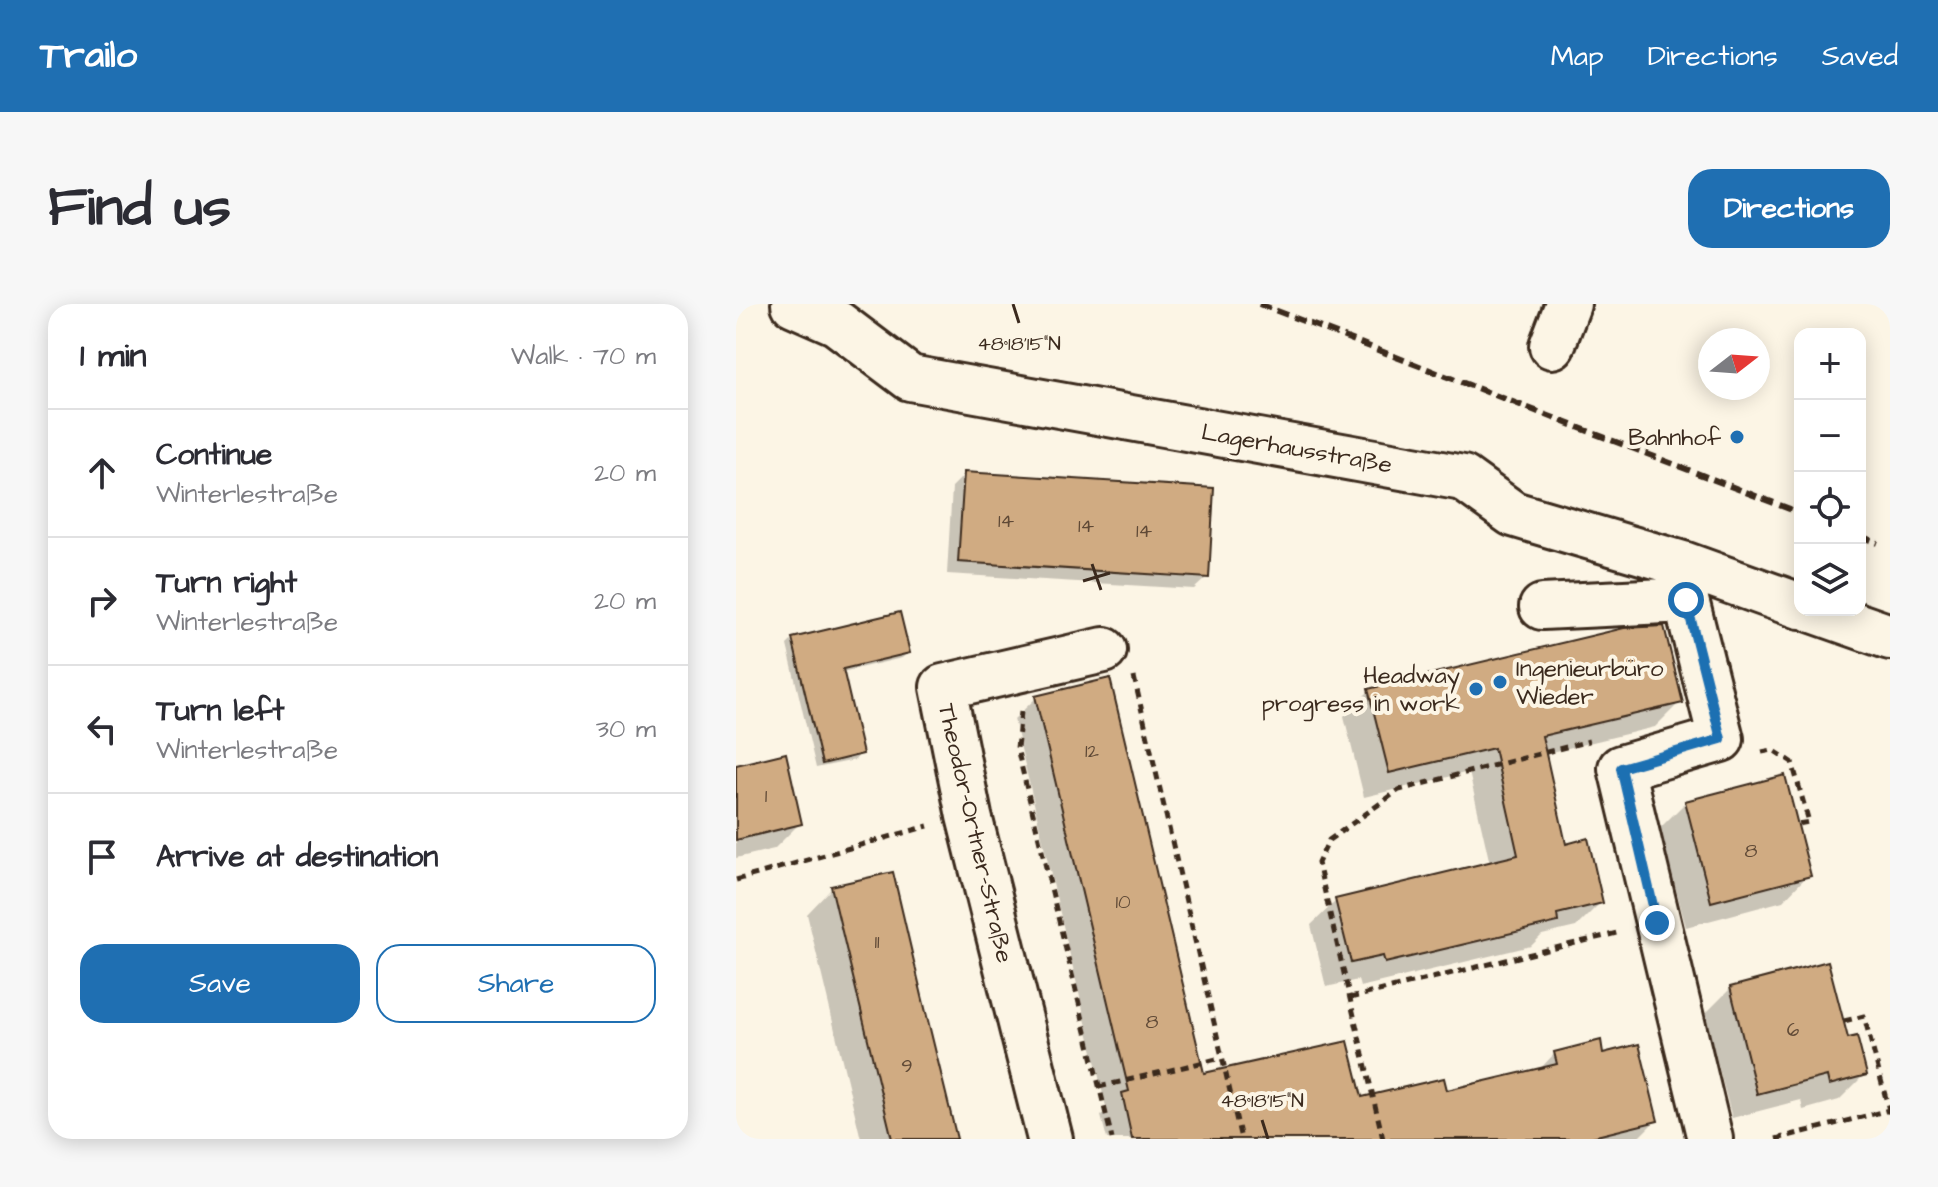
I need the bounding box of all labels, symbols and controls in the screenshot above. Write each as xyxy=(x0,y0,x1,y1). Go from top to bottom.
text: Trailo xyxy=(40,30,137,82)
text: Map xyxy=(1551,37,1604,76)
text: Directions xyxy=(1648,37,1778,76)
text: Saved xyxy=(1822,37,1898,76)
text: Find us xyxy=(48,169,231,247)
button: Directions xyxy=(1688,169,1890,248)
north arrow xyxy=(1698,328,1770,400)
map controls xyxy=(1794,328,1866,616)
button: + xyxy=(1794,328,1866,400)
text: 48°18'15"N xyxy=(977,330,1061,358)
text: 1 min xyxy=(80,332,147,380)
text: Walk · 70 m xyxy=(511,338,656,374)
button: − xyxy=(1794,400,1866,472)
street label: Lagerhausstraße xyxy=(1199,415,1395,483)
place label: Bahnhof xyxy=(1628,421,1722,455)
marker: Bahnhof xyxy=(1728,428,1746,446)
text: Continue xyxy=(156,434,272,476)
icon: ahead xyxy=(80,451,124,495)
text: 20 m xyxy=(594,455,656,491)
button: locate xyxy=(1794,472,1866,544)
text: Winterlestraße xyxy=(156,476,338,512)
house number: 14 xyxy=(998,507,1014,535)
house number: 14 xyxy=(1078,512,1094,540)
house number: 14 xyxy=(1136,517,1152,545)
button: layers xyxy=(1794,544,1866,616)
text: Turn right xyxy=(156,562,297,604)
icon: right xyxy=(80,579,124,623)
route start xyxy=(1668,582,1704,618)
text: 20 m xyxy=(594,583,656,619)
text: Winterlestraße xyxy=(156,604,338,640)
place label: Ingenieurbüro Wieder xyxy=(1516,652,1664,714)
place label: Headway progress in work xyxy=(1261,659,1460,722)
marker: Ingenieurbüro Wieder xyxy=(1491,673,1509,691)
marker: Headway progress in work xyxy=(1467,680,1485,698)
text: Turn left xyxy=(156,690,284,732)
street label: Theodor-Ortner-Straße xyxy=(929,700,1021,966)
icon: left xyxy=(80,707,124,751)
text: 30 m xyxy=(596,711,656,747)
text: Winterlestraße xyxy=(156,732,338,768)
house number: 12 xyxy=(1085,737,1100,765)
house number: 1 xyxy=(765,782,768,810)
icon: arrive xyxy=(80,835,124,879)
text: Arrive at destination xyxy=(156,836,438,878)
house number: 8 xyxy=(1745,837,1758,865)
house number: 10 xyxy=(1115,888,1131,916)
route end xyxy=(1639,905,1675,941)
house number: 11 xyxy=(874,928,880,956)
button: Save xyxy=(80,944,360,1023)
button: Share xyxy=(376,944,656,1023)
house number: 8 xyxy=(1146,1008,1159,1036)
house number: 6 xyxy=(1787,1016,1800,1044)
house number: 9 xyxy=(901,1052,913,1080)
text: 48°18'15"N xyxy=(1220,1087,1304,1115)

